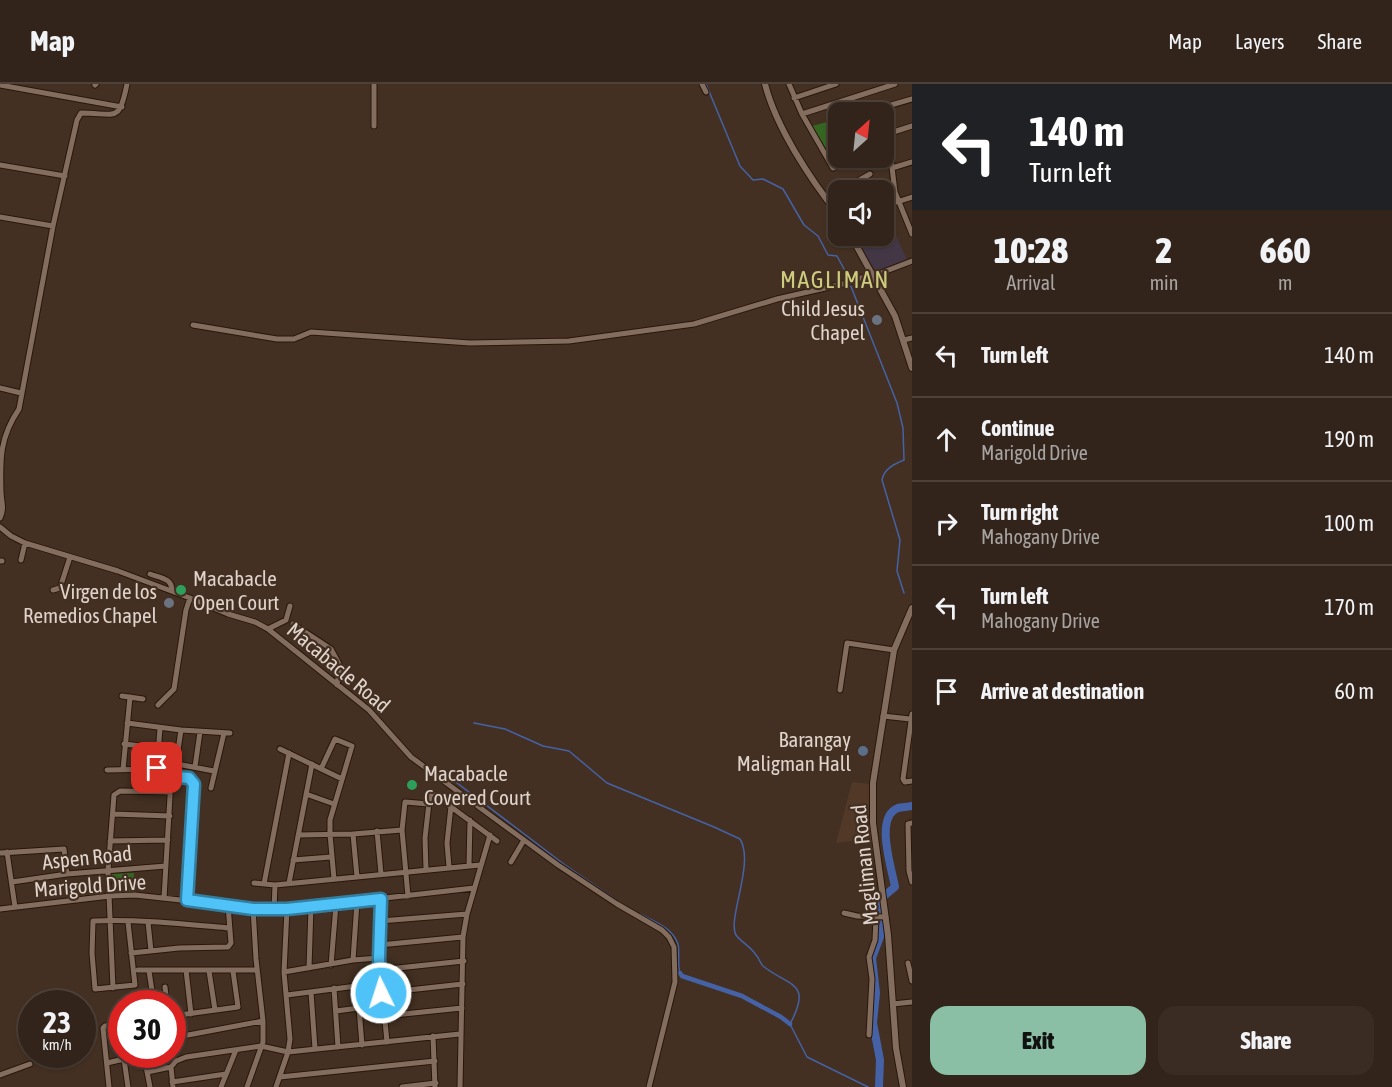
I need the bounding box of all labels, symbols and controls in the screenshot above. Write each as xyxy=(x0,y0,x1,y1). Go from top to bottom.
text: Map xyxy=(30,25,75,57)
text: Map xyxy=(1168,29,1202,53)
text: Layers xyxy=(1235,29,1285,53)
text: Share xyxy=(1318,29,1362,53)
north arrow xyxy=(828,102,894,168)
map controls xyxy=(828,102,894,246)
text: 140 m xyxy=(1029,107,1124,155)
icon: left xyxy=(930,108,1008,186)
text: Turn left xyxy=(1029,157,1112,188)
button: sound xyxy=(828,180,894,246)
text: 10:28 xyxy=(993,229,1068,271)
text: 2 xyxy=(1156,229,1172,271)
text: 660 xyxy=(1260,229,1311,271)
district label: MAGLIMAN xyxy=(780,266,890,293)
text: Arrival xyxy=(1006,271,1055,294)
text: min xyxy=(1150,271,1178,294)
text: m xyxy=(1278,271,1292,294)
place label: Child Jesus Chapel xyxy=(781,296,865,344)
marker: Child Jesus Chapel xyxy=(870,313,884,327)
icon: left xyxy=(930,339,963,372)
text: Turn left xyxy=(981,342,1048,368)
text: 140 m xyxy=(1324,342,1374,368)
text: Continue xyxy=(981,415,1055,441)
icon: ahead xyxy=(930,423,963,456)
text: 190 m xyxy=(1324,426,1374,452)
text: Marigold Drive xyxy=(981,441,1088,464)
text: Turn right xyxy=(981,499,1058,525)
icon: right xyxy=(930,507,963,540)
text: 100 m xyxy=(1324,510,1374,536)
text: Mahogany Drive xyxy=(981,525,1100,548)
place label: Macabacle Open Court xyxy=(193,566,279,614)
place label: Virgen de los Remedios Chapel xyxy=(23,579,157,627)
marker: Macabacle Open Court xyxy=(174,583,188,597)
text: Turn left xyxy=(981,583,1048,609)
icon: left xyxy=(930,591,963,624)
text: 170 m xyxy=(1324,594,1374,620)
marker: Virgen de los Remedios Chapel xyxy=(162,596,176,610)
text: Mahogany Drive xyxy=(981,609,1100,632)
street label: Macabacle Road xyxy=(283,617,395,717)
icon: arrive xyxy=(930,675,963,708)
text: Arrive at destination xyxy=(981,678,1144,704)
text: 60 m xyxy=(1334,678,1374,704)
place label: Barangay Maligman Hall xyxy=(737,727,851,775)
pin xyxy=(131,742,182,793)
marker: Barangay Maligman Hall xyxy=(856,744,870,758)
icon: arrive xyxy=(140,751,173,784)
place label: Macabacle Covered Court xyxy=(424,761,531,809)
marker: Macabacle Covered Court xyxy=(405,778,419,792)
street label: Magliman Road xyxy=(846,803,882,927)
street label: Aspen Road xyxy=(41,840,133,874)
street label: Marigold Drive xyxy=(33,869,147,901)
position arrow xyxy=(349,961,413,1025)
speed limit sign: 30 xyxy=(108,990,186,1068)
text: 23 xyxy=(43,1005,71,1039)
button: Exit xyxy=(930,1006,1146,1075)
button: Share xyxy=(1158,1006,1374,1075)
text: km/h xyxy=(42,1036,72,1053)

